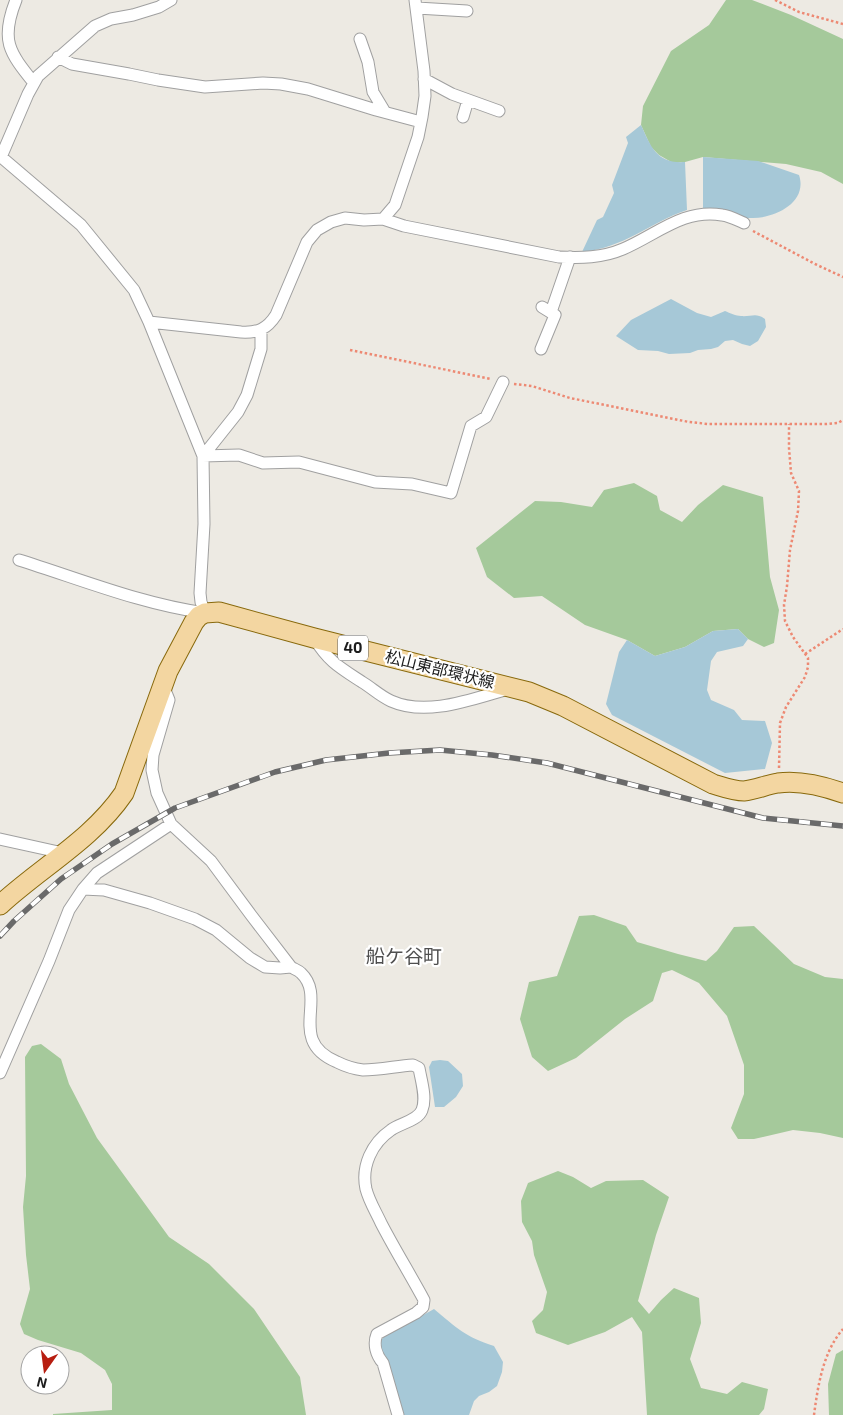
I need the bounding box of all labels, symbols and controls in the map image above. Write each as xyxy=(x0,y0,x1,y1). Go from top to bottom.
road number: 40 xyxy=(338,636,368,660)
street label: 松山東部環状線 xyxy=(383,646,497,691)
district label: 船ケ谷町 xyxy=(366,944,442,967)
north arrow xyxy=(20,1345,70,1395)
text: N xyxy=(35,1374,49,1393)

